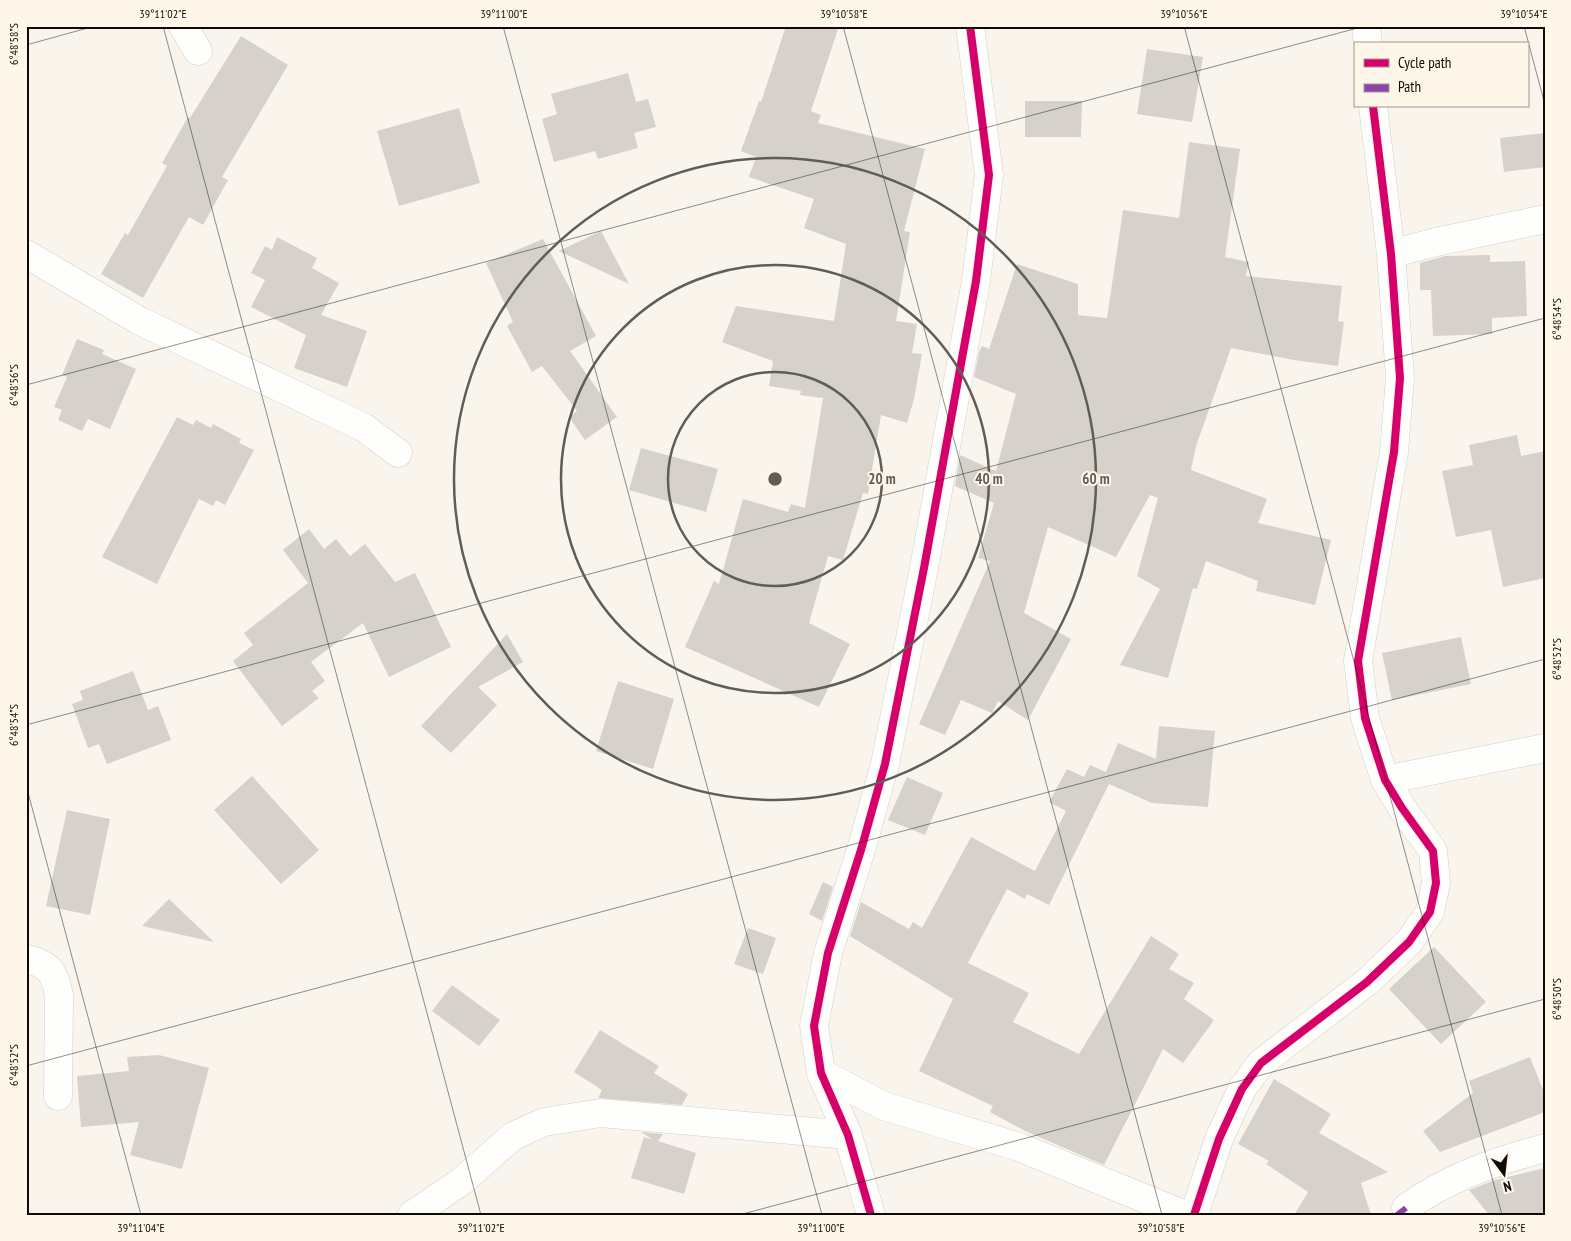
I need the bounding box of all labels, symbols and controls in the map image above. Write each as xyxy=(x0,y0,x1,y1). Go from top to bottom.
text: 39°11'02"E xyxy=(139,6,187,21)
text: 39°11'00"E xyxy=(480,6,528,21)
text: 39°10'58"E xyxy=(820,6,868,21)
text: 39°10'56"E xyxy=(1160,6,1208,21)
text: 39°10'54"E xyxy=(1500,6,1548,21)
text: 6°48'58"S xyxy=(6,23,21,65)
legend xyxy=(1354,42,1528,108)
text: Cycle path xyxy=(1398,53,1451,72)
text: Path xyxy=(1398,77,1421,96)
text: 6°48'54"S xyxy=(1549,298,1564,340)
text: 6°48'56"S xyxy=(6,364,21,406)
text: 20 m xyxy=(868,469,896,488)
text: 40 m xyxy=(975,469,1003,488)
text: 60 m xyxy=(1082,469,1110,488)
centre of rings xyxy=(766,470,784,488)
text: 6°48'52"S xyxy=(1549,638,1564,680)
text: 6°48'54"S xyxy=(6,704,21,746)
text: 6°48'50"S xyxy=(1549,978,1564,1020)
text: 6°48'52"S xyxy=(6,1044,21,1086)
north arrow xyxy=(1478,1148,1528,1198)
text: N xyxy=(1501,1177,1513,1196)
text: 39°11'04"E xyxy=(117,1220,165,1235)
text: 39°11'02"E xyxy=(457,1220,505,1235)
text: 39°11'00"E xyxy=(797,1220,845,1235)
text: 39°10'58"E xyxy=(1137,1220,1185,1235)
text: 39°10'56"E xyxy=(1478,1220,1526,1235)

